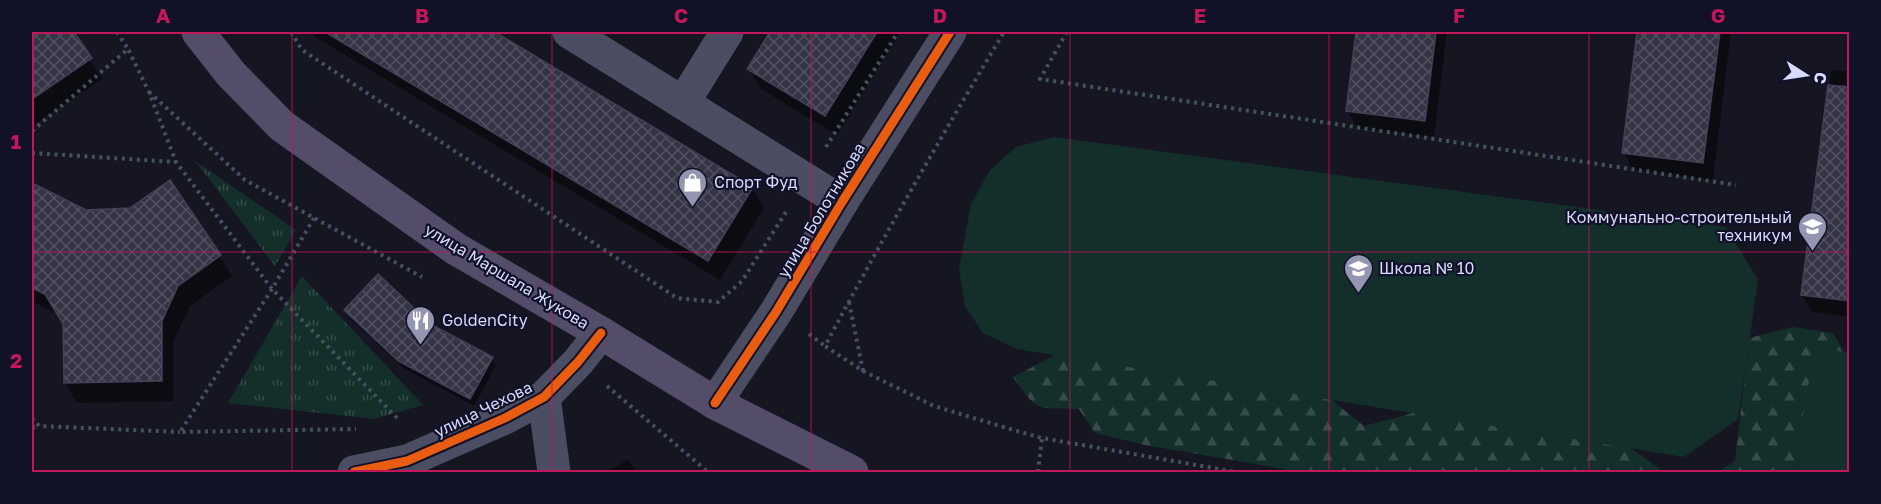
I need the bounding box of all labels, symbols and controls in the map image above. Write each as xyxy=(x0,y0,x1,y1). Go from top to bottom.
text: A xyxy=(156,3,170,27)
text: B xyxy=(415,3,429,27)
text: C xyxy=(674,3,688,27)
text: D xyxy=(933,3,947,27)
text: E xyxy=(1194,3,1206,27)
text: F xyxy=(1453,3,1465,27)
text: G xyxy=(1711,3,1725,27)
north arrow xyxy=(1776,45,1836,105)
text: С xyxy=(1810,70,1832,86)
text: 1 xyxy=(11,129,21,153)
street label: улица Болотникова xyxy=(773,139,869,281)
shop icon: Спорт Фуд xyxy=(677,166,709,208)
place label: Спорт Фуд xyxy=(714,172,798,192)
place label: Коммунально-строительный техникум xyxy=(1566,207,1792,245)
school or university icon: Коммунально-строительный техникум xyxy=(1797,210,1829,252)
street label: улица Маршала Жукова xyxy=(421,219,593,333)
school or university icon: Школа № 10 xyxy=(1342,252,1374,294)
place label: Школа № 10 xyxy=(1379,258,1474,278)
restaurant icon: GoldenCity xyxy=(405,304,437,346)
place label: GoldenCity xyxy=(442,310,528,330)
text: 2 xyxy=(10,348,22,372)
street label: улица Чехова xyxy=(431,377,535,441)

